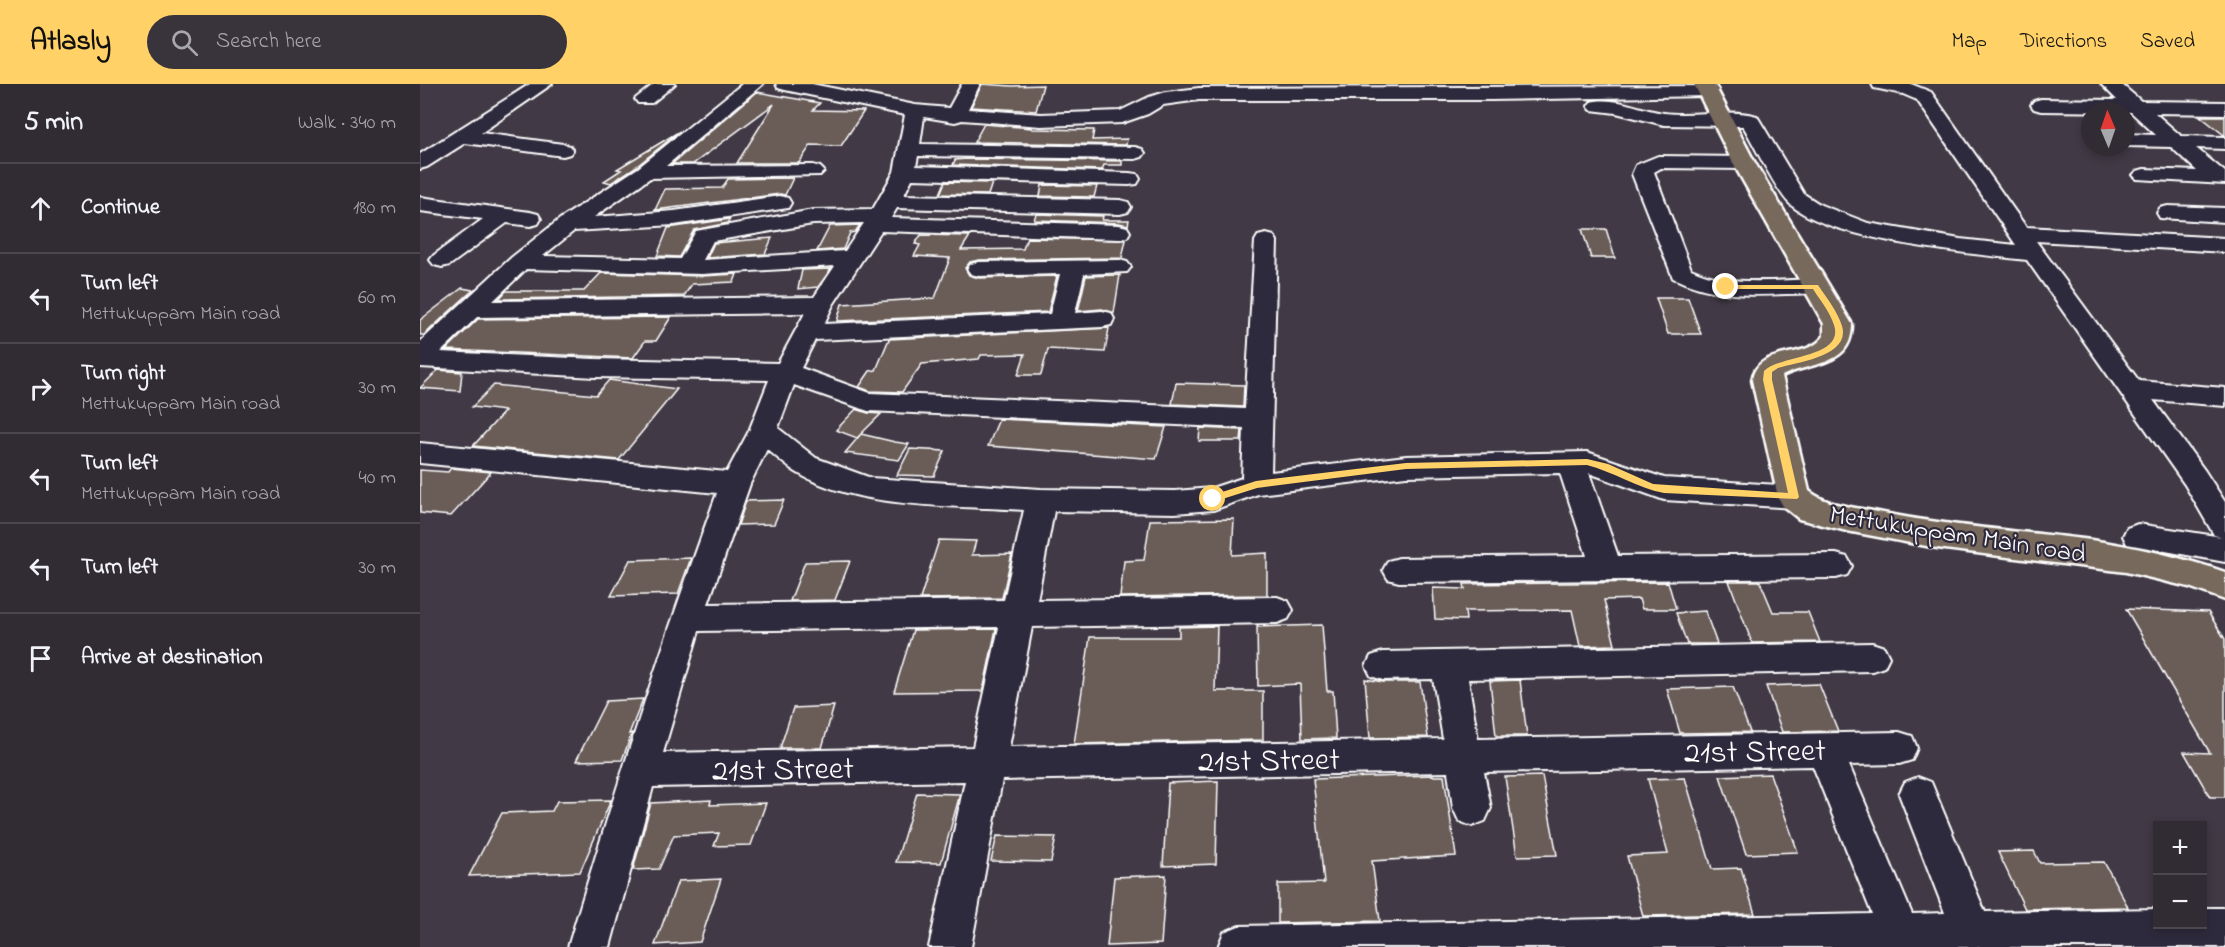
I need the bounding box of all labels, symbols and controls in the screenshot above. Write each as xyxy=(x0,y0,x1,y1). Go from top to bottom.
search box xyxy=(147,15,567,69)
text: Atlasly xyxy=(30,22,111,63)
icon: search xyxy=(168,26,201,59)
text: Search here xyxy=(216,26,321,58)
text: Map xyxy=(1951,27,1987,57)
text: Directions xyxy=(2020,27,2107,57)
text: Saved xyxy=(2140,27,2195,57)
north arrow xyxy=(2081,102,2135,156)
text: 5 min xyxy=(24,104,83,142)
text: Walk · 340 m xyxy=(298,109,396,138)
icon: ahead xyxy=(24,192,57,225)
text: Continue xyxy=(81,192,160,224)
text: 180 m xyxy=(353,194,396,223)
text: Turn left xyxy=(81,268,158,300)
route end xyxy=(1712,273,1738,299)
icon: left xyxy=(24,282,57,315)
text: 60 m xyxy=(358,284,396,313)
text: Mettukuppam Main road xyxy=(81,300,280,329)
text: Turn right xyxy=(81,358,166,390)
icon: right xyxy=(24,372,57,405)
text: 30 m xyxy=(359,374,396,403)
text: Mettukuppam Main road xyxy=(81,390,280,419)
text: Turn left xyxy=(81,448,158,480)
icon: left xyxy=(24,462,57,495)
text: 40 m xyxy=(359,464,396,493)
text: Mettukuppam Main road xyxy=(81,480,280,509)
route start xyxy=(1199,485,1225,511)
street label: Mettukuppam Main road xyxy=(1827,497,2089,575)
icon: left xyxy=(24,552,57,585)
text: Turn left xyxy=(81,552,158,584)
text: 30 m xyxy=(359,554,396,583)
icon: arrive xyxy=(24,642,57,675)
text: Arrive at destination xyxy=(81,642,263,674)
street label: 21st Street xyxy=(1684,729,1827,778)
street label: 21st Street xyxy=(1198,738,1341,787)
street label: 21st Street xyxy=(712,747,855,796)
map controls xyxy=(2153,821,2207,929)
button: + xyxy=(2153,821,2207,875)
button: − xyxy=(2153,875,2207,929)

